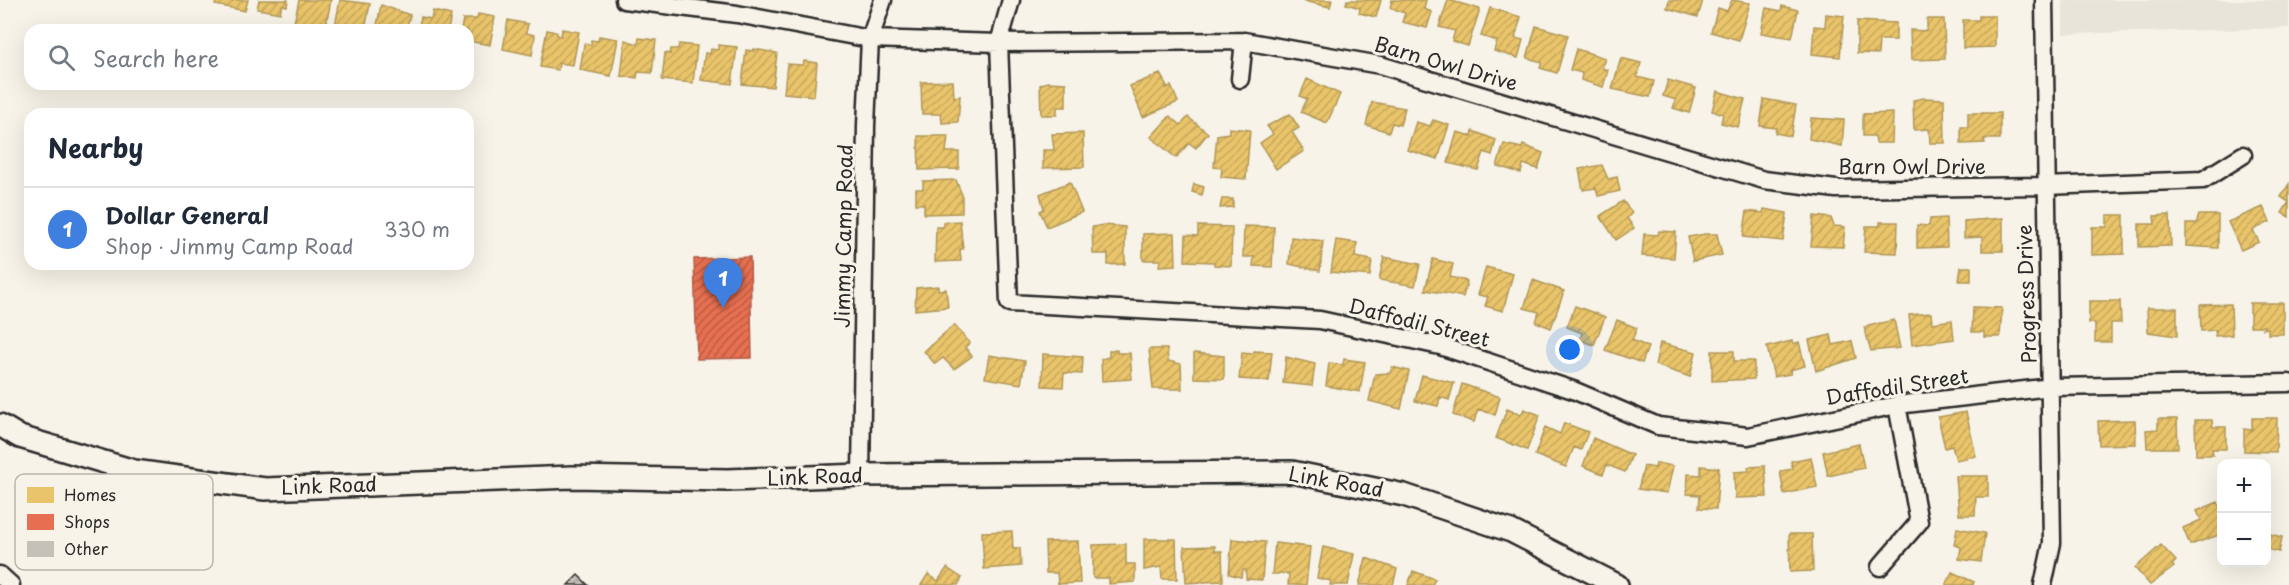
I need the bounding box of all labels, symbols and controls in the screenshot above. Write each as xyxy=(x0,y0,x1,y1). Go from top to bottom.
search box xyxy=(24,24,474,90)
street label: Barn Owl Drive xyxy=(1371,28,1522,98)
icon: search xyxy=(45,41,78,74)
text: Search here xyxy=(93,41,219,74)
text: Nearby xyxy=(48,128,143,167)
street label: Jimmy Camp Road xyxy=(826,144,860,328)
street label: Barn Owl Drive xyxy=(1838,151,1986,181)
text: Dollar General xyxy=(105,198,269,231)
text: 1 xyxy=(63,214,72,244)
text: 330 m xyxy=(384,214,450,244)
street label: Progress Drive xyxy=(2009,224,2043,364)
text: Shop · Jimmy Camp Road xyxy=(105,231,354,261)
pin: 1 xyxy=(704,258,742,308)
street label: Daffodil Street xyxy=(1346,290,1493,354)
your location xyxy=(1555,335,1584,364)
street label: Daffodil Street xyxy=(1823,360,1970,412)
street label: Link Road xyxy=(1286,458,1386,504)
street label: Link Road xyxy=(767,459,863,493)
map controls xyxy=(2217,459,2271,567)
button: + xyxy=(2217,459,2271,513)
street label: Link Road xyxy=(281,468,377,502)
legend xyxy=(15,474,213,570)
text: Homes xyxy=(64,482,116,506)
text: Shops xyxy=(64,509,110,533)
button: − xyxy=(2217,513,2271,567)
text: Other xyxy=(64,536,108,560)

